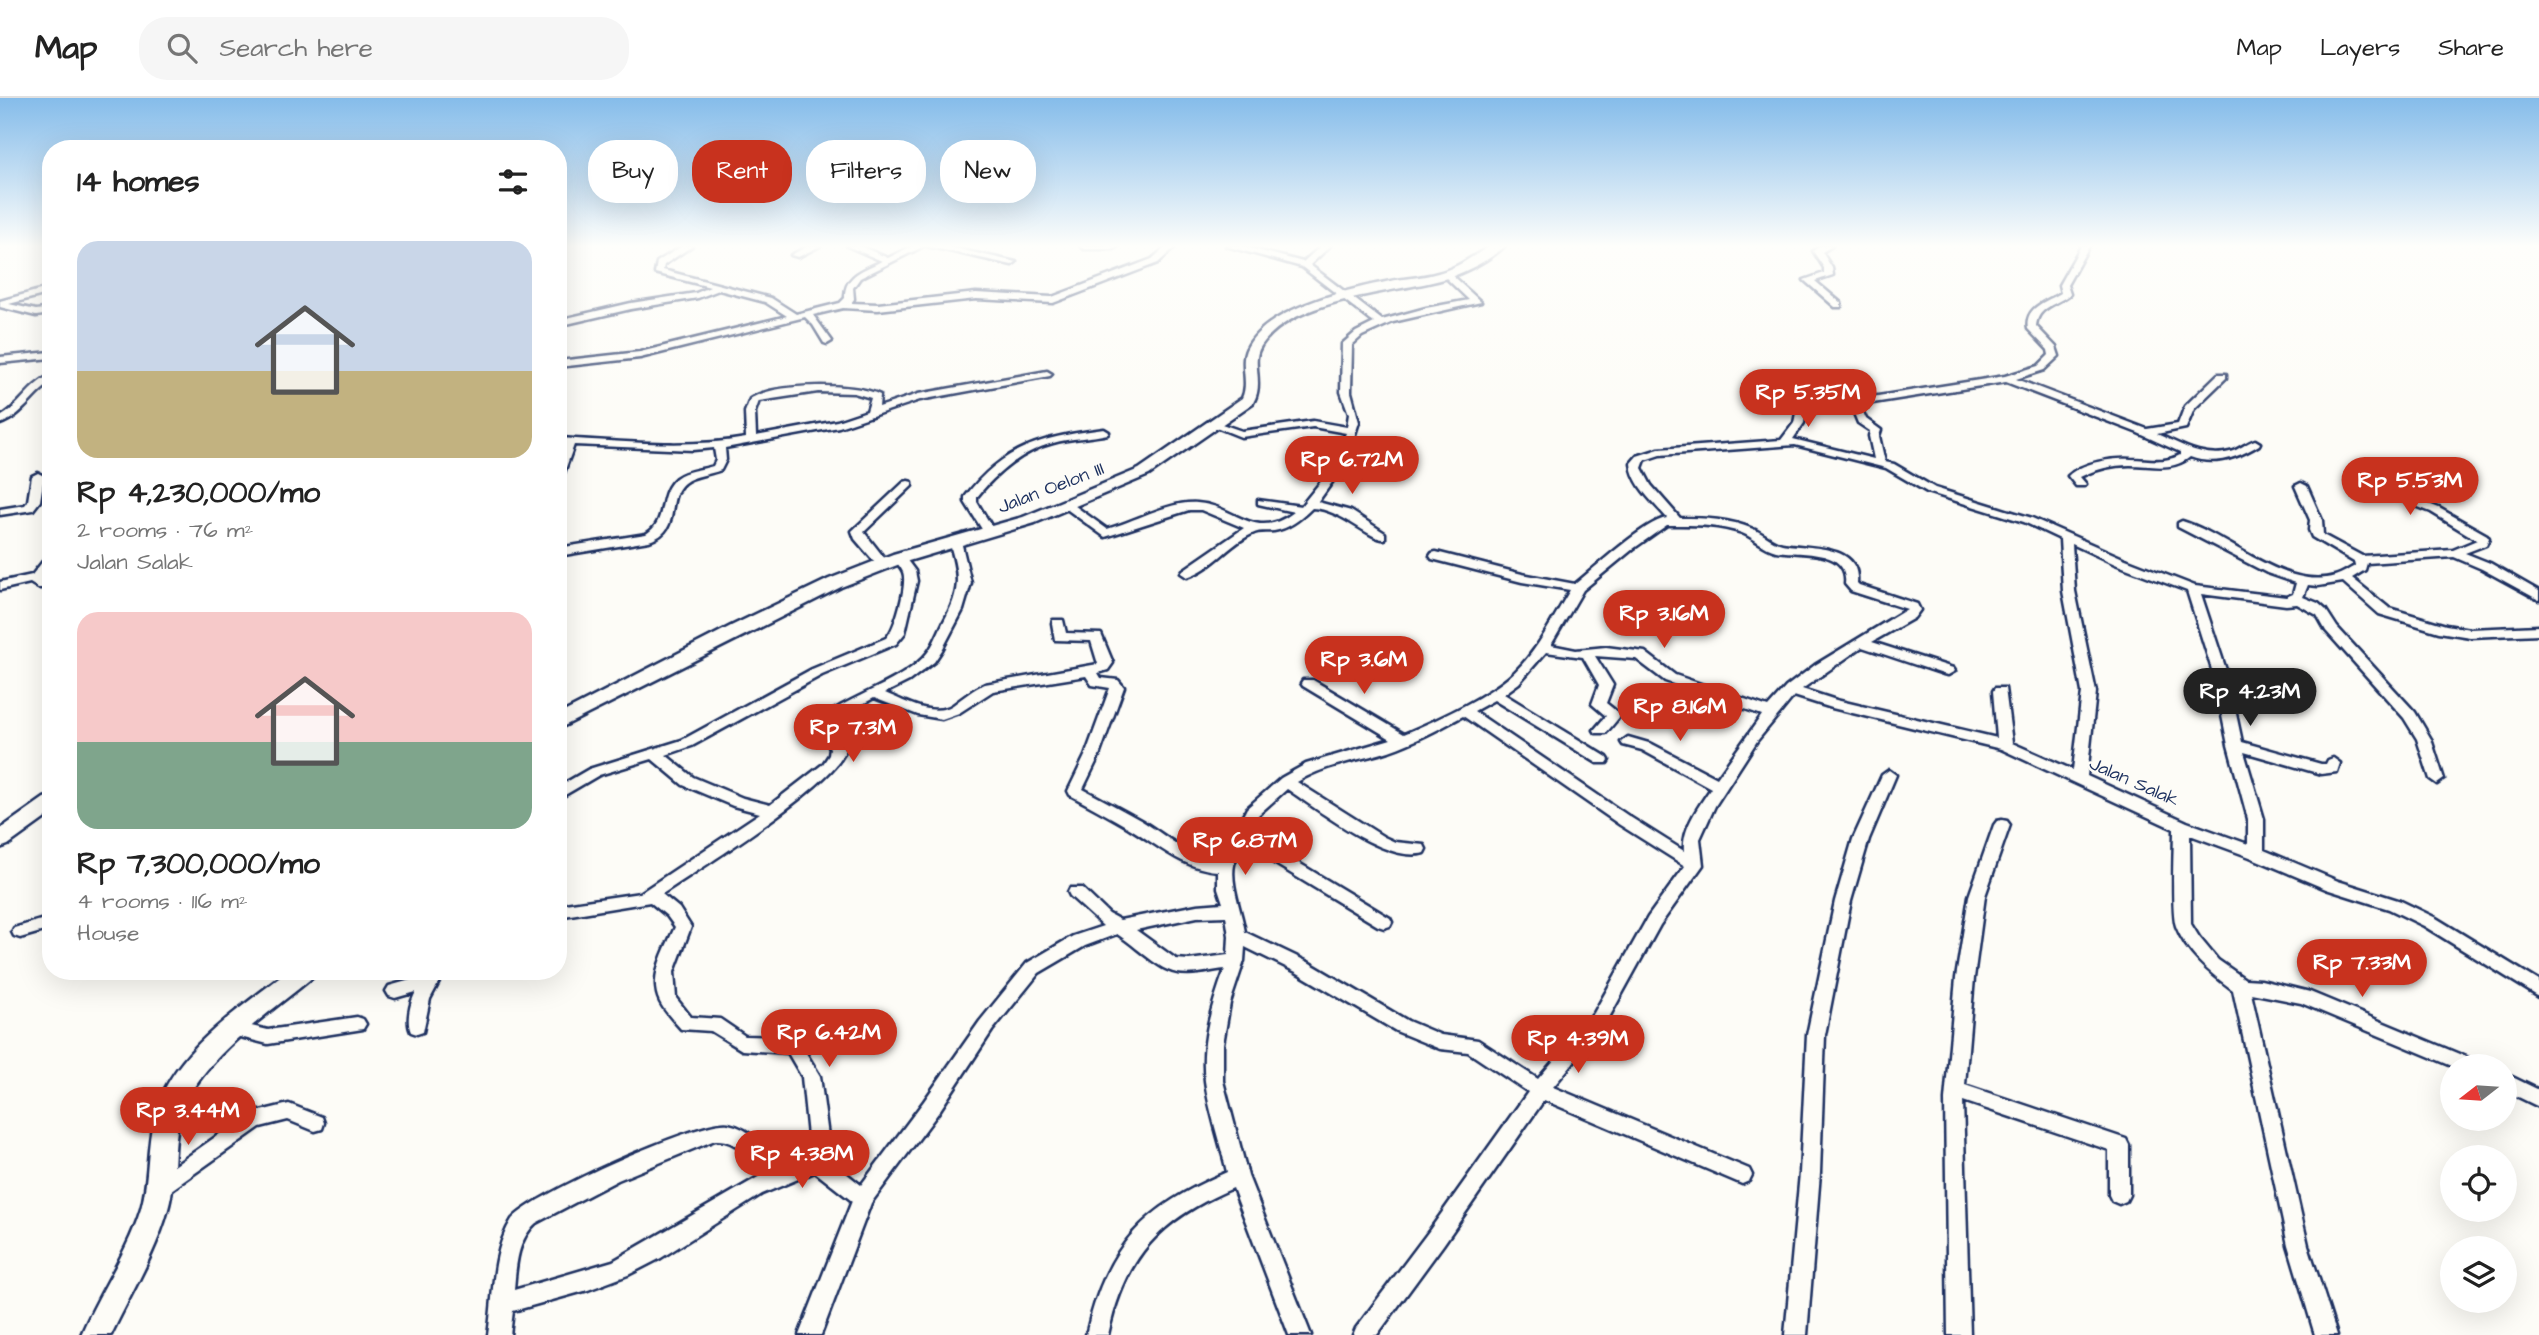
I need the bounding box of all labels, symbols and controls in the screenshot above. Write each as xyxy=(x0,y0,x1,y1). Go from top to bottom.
search box xyxy=(139,17,629,80)
text: Map xyxy=(35,25,97,71)
icon: search xyxy=(163,29,201,67)
text: Search here xyxy=(219,30,373,66)
text: Map xyxy=(2237,31,2282,65)
text: Layers xyxy=(2320,31,2400,65)
text: Share xyxy=(2438,31,2504,65)
chip: Buy xyxy=(588,140,678,203)
chip: Rent xyxy=(692,140,792,203)
chip: Filters xyxy=(806,140,926,203)
chip: New xyxy=(940,140,1036,203)
text: 14 homes xyxy=(77,161,200,203)
icon: filters xyxy=(494,163,532,201)
icon: home xyxy=(242,287,368,413)
pin: Rp 5.35M xyxy=(1736,370,1880,429)
text: Rp 5.35M xyxy=(1756,376,1860,408)
pin: Rp 6.72M xyxy=(1280,436,1424,496)
text: Rp 6.72M xyxy=(1301,443,1403,475)
street label: Jalan Oelon III xyxy=(994,455,1108,521)
pin: Rp 5.53M xyxy=(2338,458,2482,517)
text: Rp 5.53M xyxy=(2358,464,2462,496)
text: Rp 4,230,000/mo xyxy=(77,472,320,514)
text: 2 rooms · 76 m² xyxy=(77,514,253,546)
text: Jalan Salak xyxy=(77,546,193,578)
pin: Rp 3.16M xyxy=(1592,590,1736,650)
text: Rp 3.16M xyxy=(1619,597,1709,629)
pin: Rp 3.6M xyxy=(1299,636,1429,696)
text: Rp 3.6M xyxy=(1321,643,1407,675)
icon: home xyxy=(242,658,368,784)
pin: Rp 4.23M xyxy=(2178,668,2322,728)
text: Rp 4.23M xyxy=(2199,675,2301,707)
pin: Rp 8.16M xyxy=(1608,684,1752,743)
text: Rp 8.16M xyxy=(1634,690,1726,722)
pin: Rp 7.3M xyxy=(788,704,918,764)
text: Rp 7.3M xyxy=(810,711,896,743)
street label: Jalan Salak xyxy=(2085,750,2183,814)
pin: Rp 6.87M xyxy=(1173,818,1317,877)
text: Rp 6.87M xyxy=(1193,824,1297,856)
text: Rp 7,300,000/mo xyxy=(77,843,320,885)
text: 4 rooms · 116 m² xyxy=(77,885,248,917)
text: House xyxy=(77,917,140,949)
pin: Rp 7.33M xyxy=(2290,940,2434,999)
text: Rp 7.33M xyxy=(2313,946,2411,978)
pin: Rp 6.42M xyxy=(757,1010,901,1069)
text: Rp 6.42M xyxy=(777,1016,881,1048)
pin: Rp 4.39M xyxy=(1506,1016,1650,1075)
text: Rp 4.39M xyxy=(1527,1022,1629,1054)
north arrow xyxy=(2440,1054,2516,1130)
map controls xyxy=(2440,1054,2517,1313)
pin: Rp 3.44M xyxy=(116,1088,260,1147)
text: Rp 3.44M xyxy=(136,1094,240,1126)
pin: Rp 4.38M xyxy=(730,1130,874,1190)
text: Rp 4.38M xyxy=(751,1137,853,1169)
button: locate xyxy=(2440,1145,2517,1222)
button: layers xyxy=(2440,1236,2517,1313)

